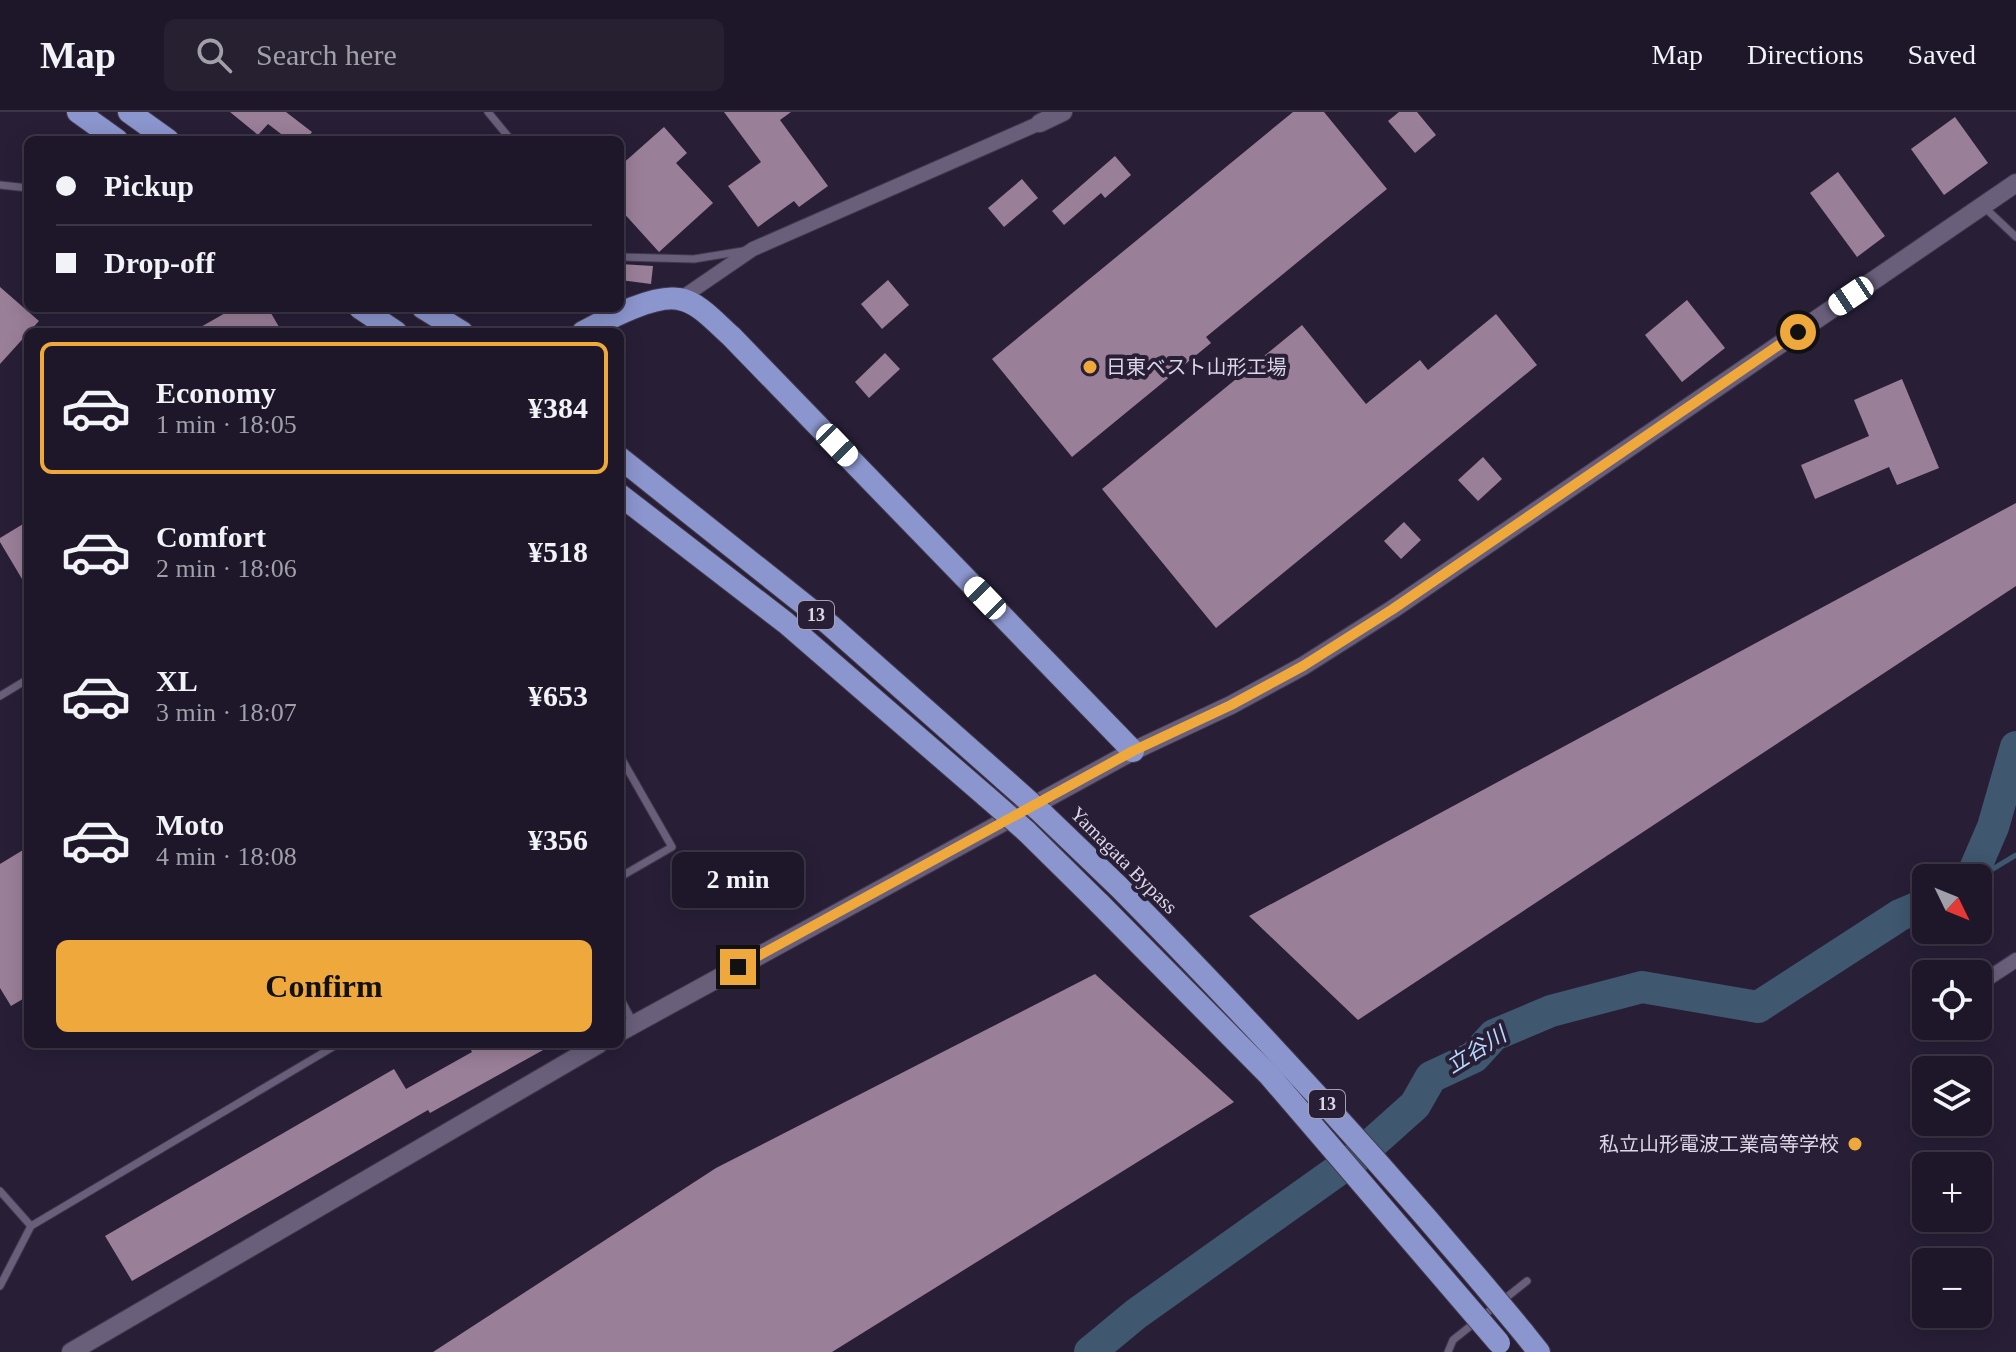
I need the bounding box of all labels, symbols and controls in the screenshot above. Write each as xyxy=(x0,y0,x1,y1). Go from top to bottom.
search box xyxy=(164,19,724,91)
icon: search xyxy=(192,33,236,77)
text: Map xyxy=(40,34,116,76)
text: Search here xyxy=(256,38,397,71)
text: Map xyxy=(1652,39,1703,70)
text: Directions xyxy=(1747,39,1864,70)
text: Saved xyxy=(1908,39,1976,70)
text: Pickup xyxy=(104,169,194,202)
text: Drop-off xyxy=(104,246,215,279)
car xyxy=(1824,273,1878,319)
route start xyxy=(1780,314,1816,350)
place label: 日東ベスト山形工場 xyxy=(1106,356,1286,378)
marker: 日東ベスト山形工場 xyxy=(1081,358,1099,376)
icon: car xyxy=(60,372,132,444)
text: Economy xyxy=(156,376,276,409)
text: ¥384 xyxy=(528,391,588,424)
text: 1 min · 18:05 xyxy=(156,410,297,439)
car xyxy=(812,419,862,471)
icon: car xyxy=(60,516,132,588)
text: Comfort xyxy=(156,520,266,553)
text: ¥518 xyxy=(528,535,588,568)
text: 2 min · 18:06 xyxy=(156,554,297,583)
car xyxy=(960,572,1010,624)
road number: 13 xyxy=(798,601,834,629)
icon: car xyxy=(60,660,132,732)
text: XL xyxy=(156,664,198,697)
text: ¥653 xyxy=(528,679,588,712)
text: 3 min · 18:07 xyxy=(156,698,297,727)
street label: Yamagata Bypass xyxy=(1065,802,1182,919)
icon: car xyxy=(60,804,132,876)
text: Moto xyxy=(156,808,224,841)
text: ¥356 xyxy=(528,823,588,856)
text: 4 min · 18:08 xyxy=(156,842,297,871)
callout: 2 min xyxy=(672,851,804,907)
north arrow xyxy=(1912,864,1992,944)
map controls xyxy=(1912,864,1992,1328)
text: 2 min xyxy=(707,865,769,894)
button: Confirm xyxy=(56,940,592,1032)
route end xyxy=(720,949,756,985)
button: locate xyxy=(1912,960,1992,1040)
water label: 立谷川 xyxy=(1441,1021,1512,1078)
button: layers xyxy=(1912,1056,1992,1136)
road number: 13 xyxy=(1309,1090,1345,1118)
place label: 私立山形電波工業高等学校 xyxy=(1599,1133,1839,1155)
marker: 私立山形電波工業高等学校 xyxy=(1846,1135,1864,1153)
button: + xyxy=(1912,1152,1992,1232)
button: − xyxy=(1912,1248,1992,1328)

